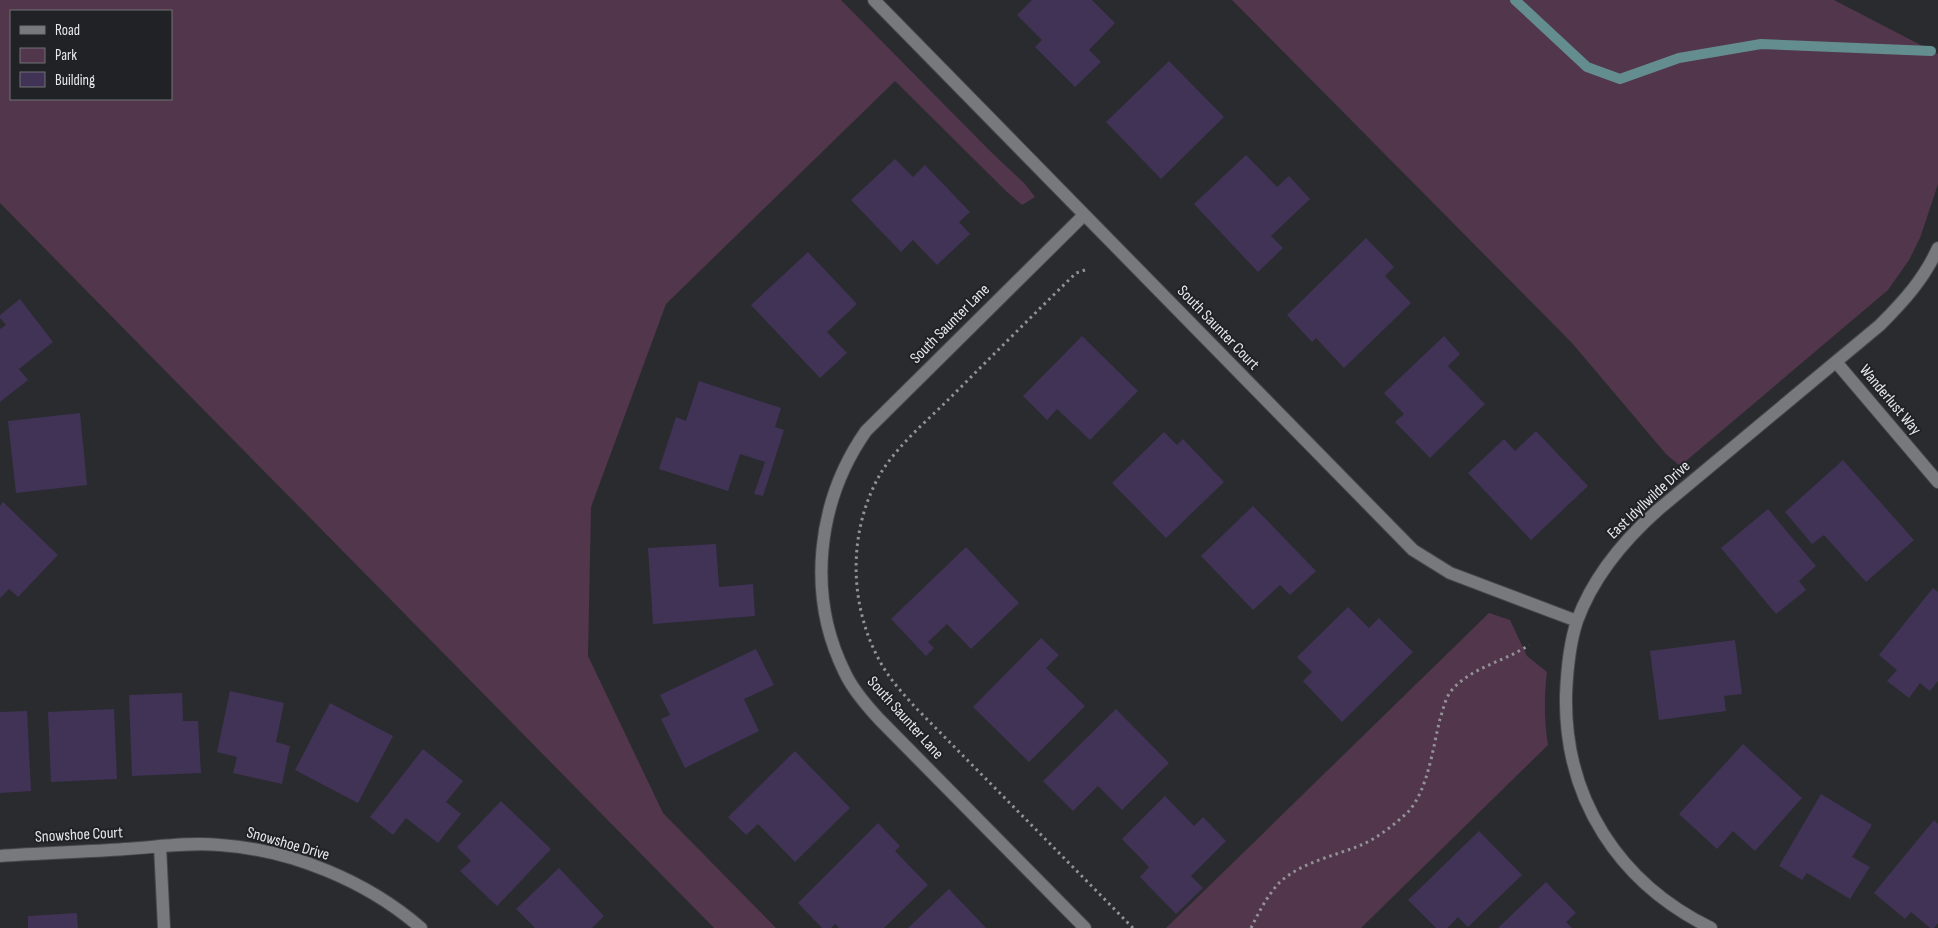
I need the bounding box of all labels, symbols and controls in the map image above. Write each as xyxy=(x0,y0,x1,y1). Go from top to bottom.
legend xyxy=(10,10,172,100)
text: Road xyxy=(55,21,80,40)
text: Park xyxy=(55,46,77,65)
text: Building xyxy=(55,71,95,90)
street label: South Saunter Lane xyxy=(906,280,994,368)
street label: South Saunter Court xyxy=(1173,282,1263,374)
street label: Wanderlust Way xyxy=(1855,361,1925,439)
street label: East Idyllwilde Drive xyxy=(1604,457,1694,543)
street label: South Saunter Lane xyxy=(863,673,947,763)
street label: Snowshoe Court xyxy=(35,823,124,847)
street label: Snowshoe Drive xyxy=(244,823,332,865)

